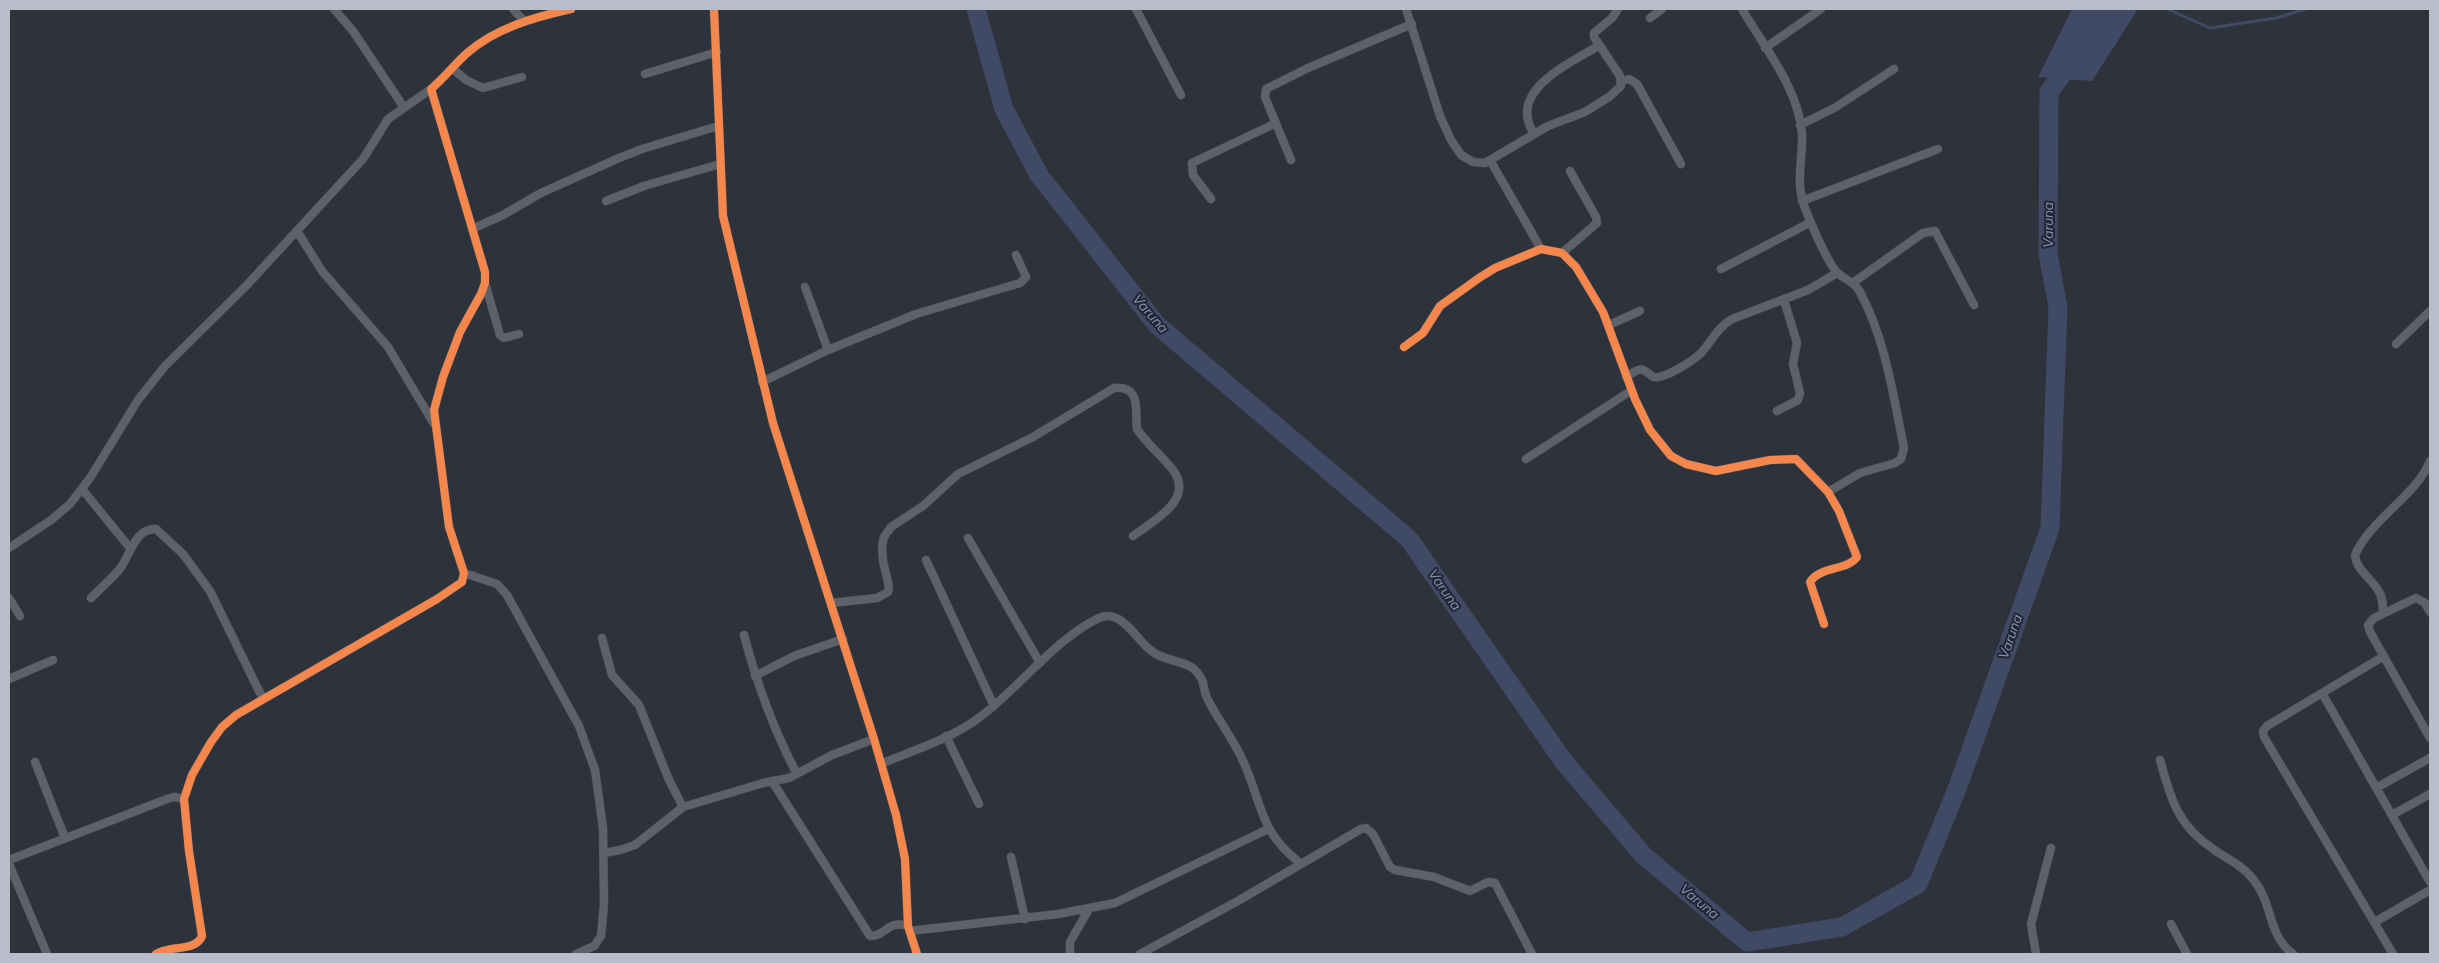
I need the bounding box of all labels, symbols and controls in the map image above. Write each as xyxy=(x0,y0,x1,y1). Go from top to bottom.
water label: Varuna xyxy=(2041,202,2057,248)
water label: Varuna xyxy=(1129,291,1171,337)
water label: Varuna xyxy=(1424,566,1464,614)
water label: Varuna xyxy=(1996,613,2026,661)
water label: Varuna xyxy=(1676,881,1722,923)

